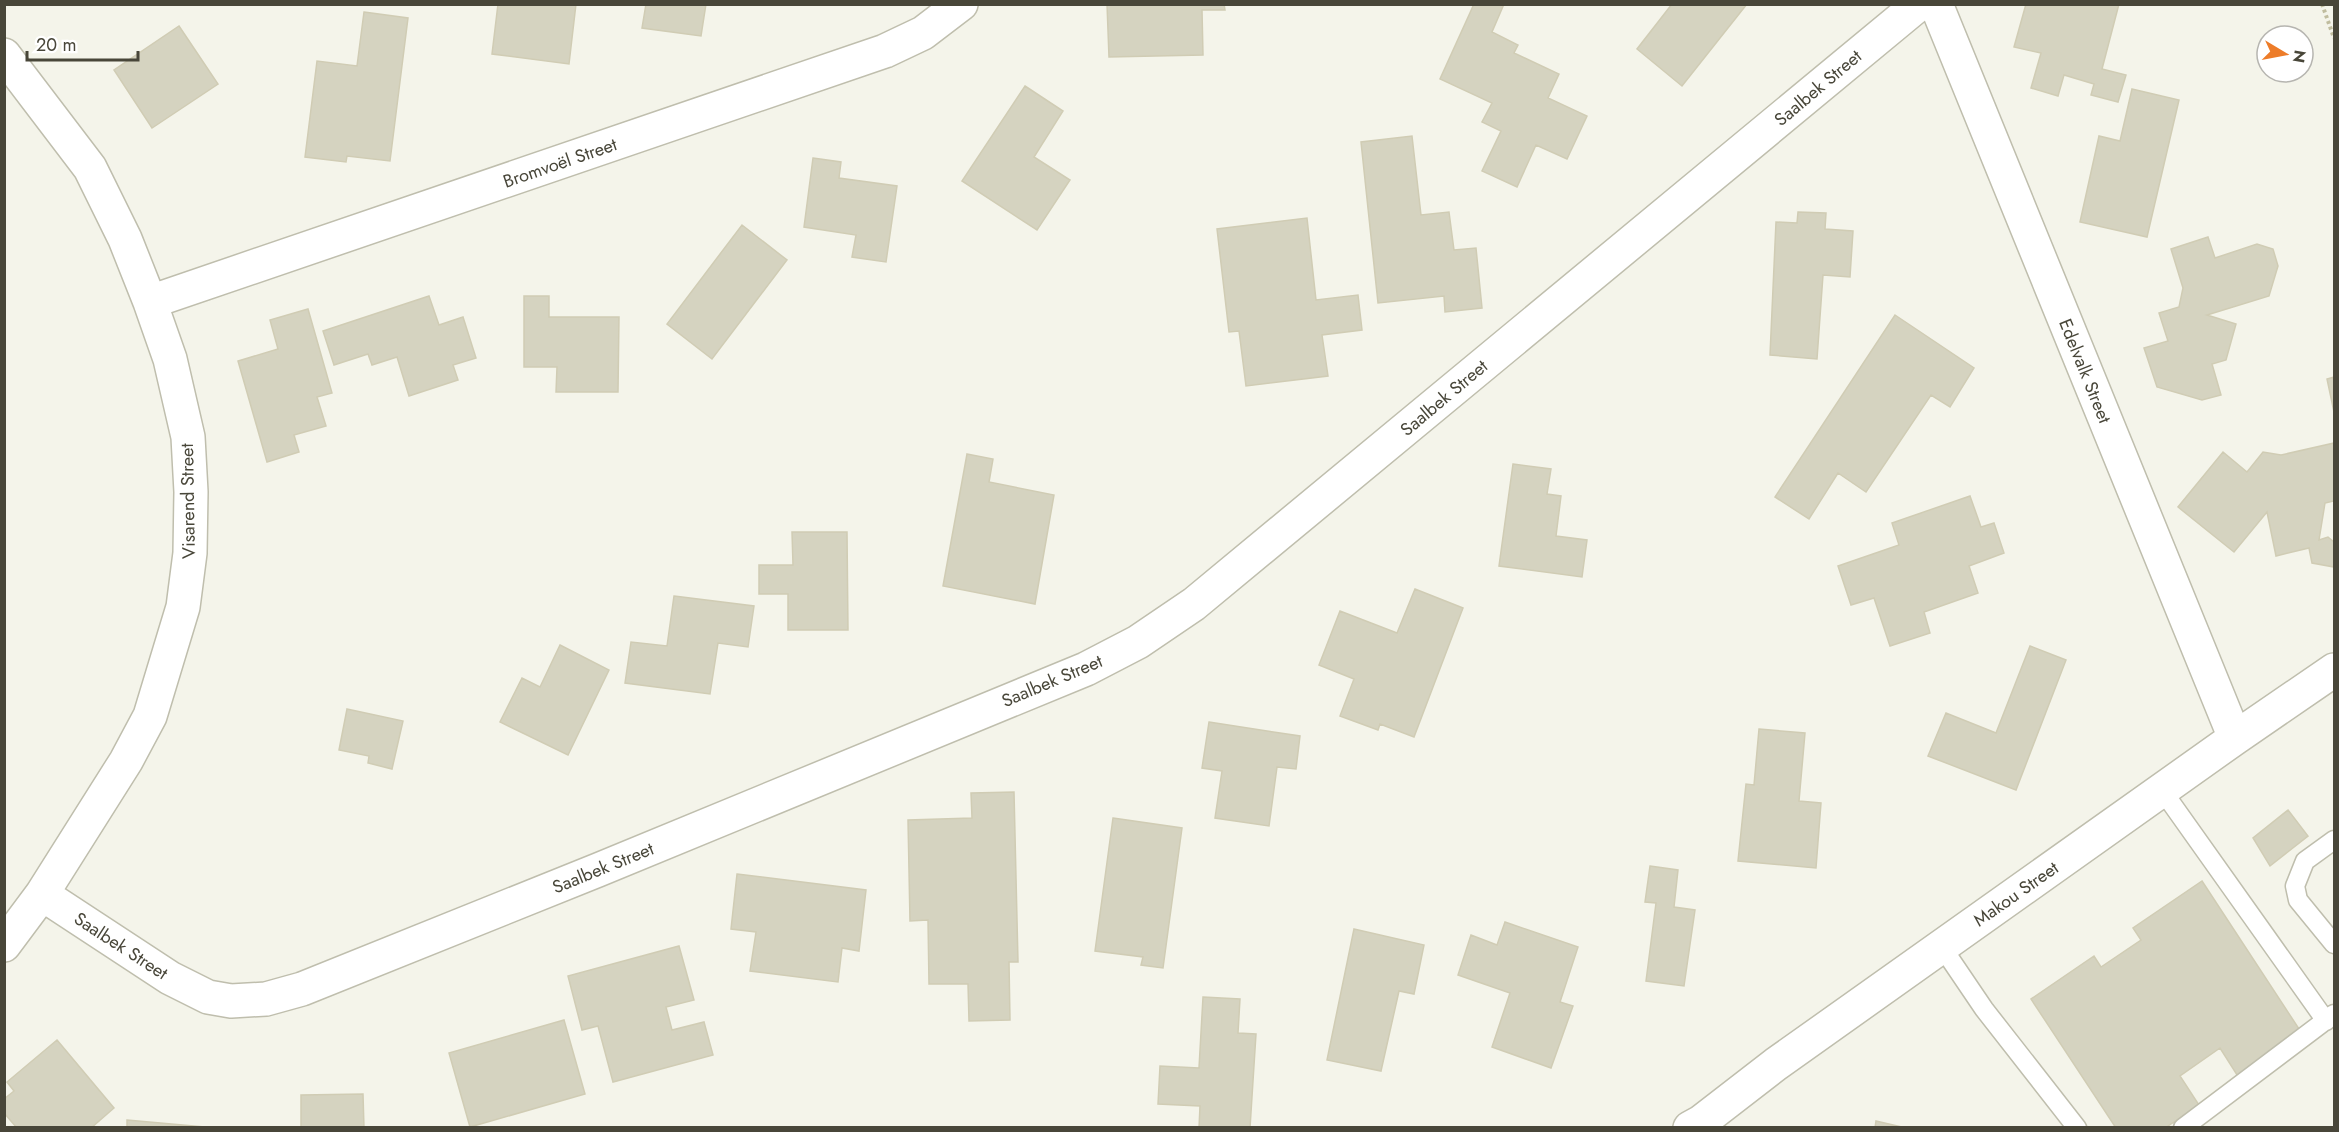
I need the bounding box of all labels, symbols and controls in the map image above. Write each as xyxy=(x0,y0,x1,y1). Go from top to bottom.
scale bar xyxy=(27,24,138,62)
north arrow xyxy=(2255,24,2315,84)
text: 20 m xyxy=(36,32,76,58)
street label: Saalbek Street xyxy=(1769,43,1868,132)
text: N xyxy=(2287,48,2312,65)
street label: Bromvoël Street xyxy=(500,131,621,195)
street label: Edelvalk Street xyxy=(2052,315,2118,428)
street label: Saalbek Street xyxy=(1395,353,1494,442)
street label: Visarend Street xyxy=(174,442,202,559)
street label: Saalbek Street xyxy=(998,648,1107,714)
street label: Saalbek Street xyxy=(548,836,658,900)
street label: Makou Street xyxy=(1968,855,2064,933)
street label: Saalbek Street xyxy=(69,906,174,986)

